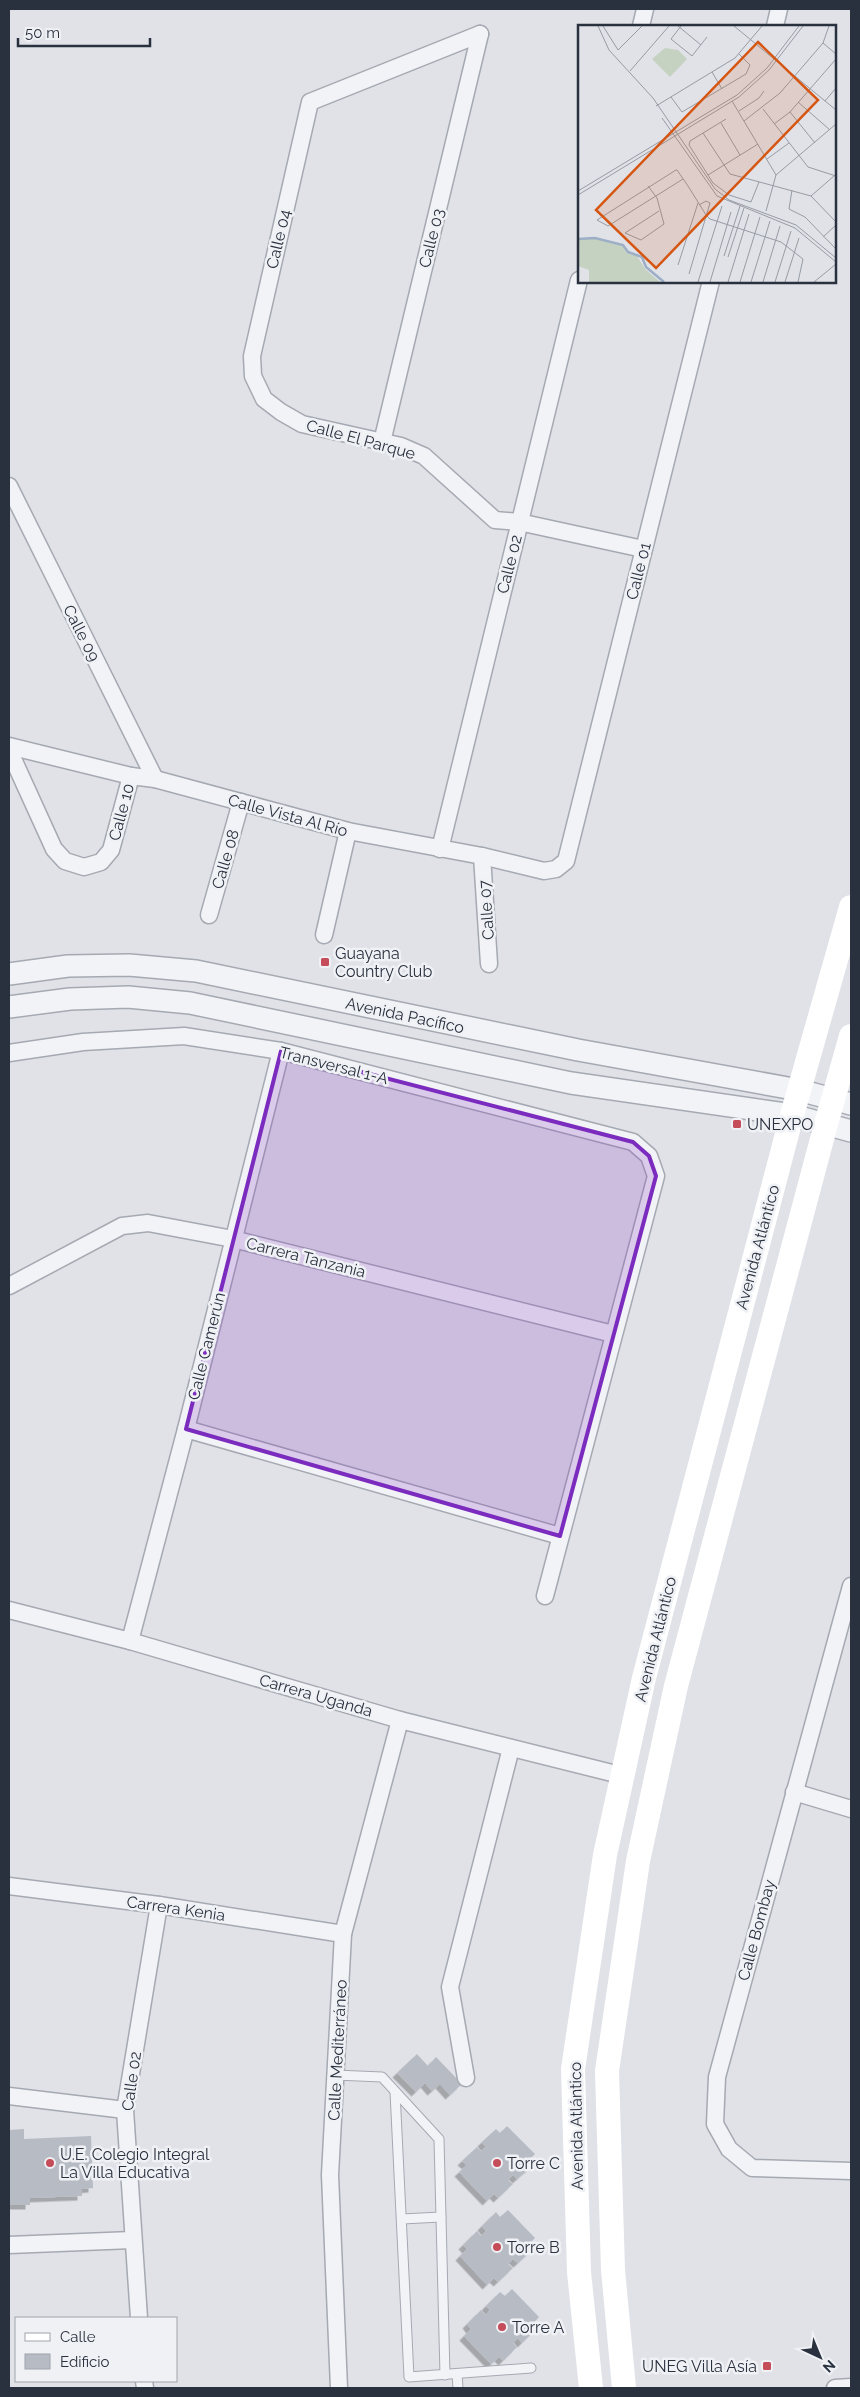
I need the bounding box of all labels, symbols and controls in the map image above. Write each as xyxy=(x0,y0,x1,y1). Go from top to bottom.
scale bar xyxy=(18,15,150,47)
text: 50 m xyxy=(25,24,60,42)
inset map xyxy=(578,25,835,282)
street label: Calle 04 xyxy=(262,207,295,271)
street label: Calle 03 xyxy=(415,207,448,270)
street label: Calle El Parque xyxy=(304,416,418,463)
street label: Calle 02 xyxy=(493,533,526,596)
street label: Calle 01 xyxy=(622,540,655,602)
street label: Calle 09 xyxy=(59,602,104,665)
street label: Calle 10 xyxy=(105,781,138,843)
street label: Calle Vista Al Río xyxy=(226,790,350,841)
street label: Calle 08 xyxy=(208,827,243,891)
street label: Calle 07 xyxy=(475,879,498,941)
place label: Guayana Country Club xyxy=(335,944,432,981)
marker: Guayana Country Club xyxy=(319,956,331,968)
street label: Avenida Pacífico xyxy=(344,994,466,1037)
street label: Transversal 1-A xyxy=(278,1043,390,1088)
place label: UNEXPO xyxy=(747,1115,813,1134)
marker: UNEXPO xyxy=(731,1118,743,1130)
street label: Avenida Atlántico xyxy=(732,1183,783,1312)
street label: Carrera Tanzania xyxy=(244,1233,367,1281)
street label: Calle Camerún xyxy=(184,1290,229,1402)
street label: Avenida Atlántico xyxy=(631,1575,680,1704)
street label: Carrera Uganda xyxy=(257,1670,375,1721)
street label: Calle Bombay xyxy=(734,1877,779,1983)
street label: Carrera Kenia xyxy=(126,1892,226,1925)
street label: Calle Mediterráneo xyxy=(324,1979,351,2121)
street label: Calle 02 xyxy=(118,2050,145,2112)
street label: Avenida Atlántico xyxy=(566,2062,587,2190)
place label: U.E. Colegio Integral La Villa Educativa xyxy=(60,2145,210,2182)
place label: Torre C xyxy=(507,2154,560,2173)
marker: U.E. Colegio Integral La Villa Educativa xyxy=(44,2157,56,2169)
marker: Torre C xyxy=(491,2157,503,2169)
place label: Torre B xyxy=(507,2238,560,2257)
marker: Torre B xyxy=(491,2241,503,2253)
legend xyxy=(15,2317,178,2382)
place label: Torre A xyxy=(512,2318,564,2337)
marker: Torre A xyxy=(496,2321,508,2333)
text: Calle xyxy=(60,2328,96,2346)
north arrow xyxy=(795,2332,845,2382)
text: Edificio xyxy=(60,2353,110,2371)
place label: UNEG Villa Asía xyxy=(642,2357,757,2376)
text: N xyxy=(820,2357,838,2376)
marker: UNEG Villa Asía xyxy=(761,2360,773,2372)

